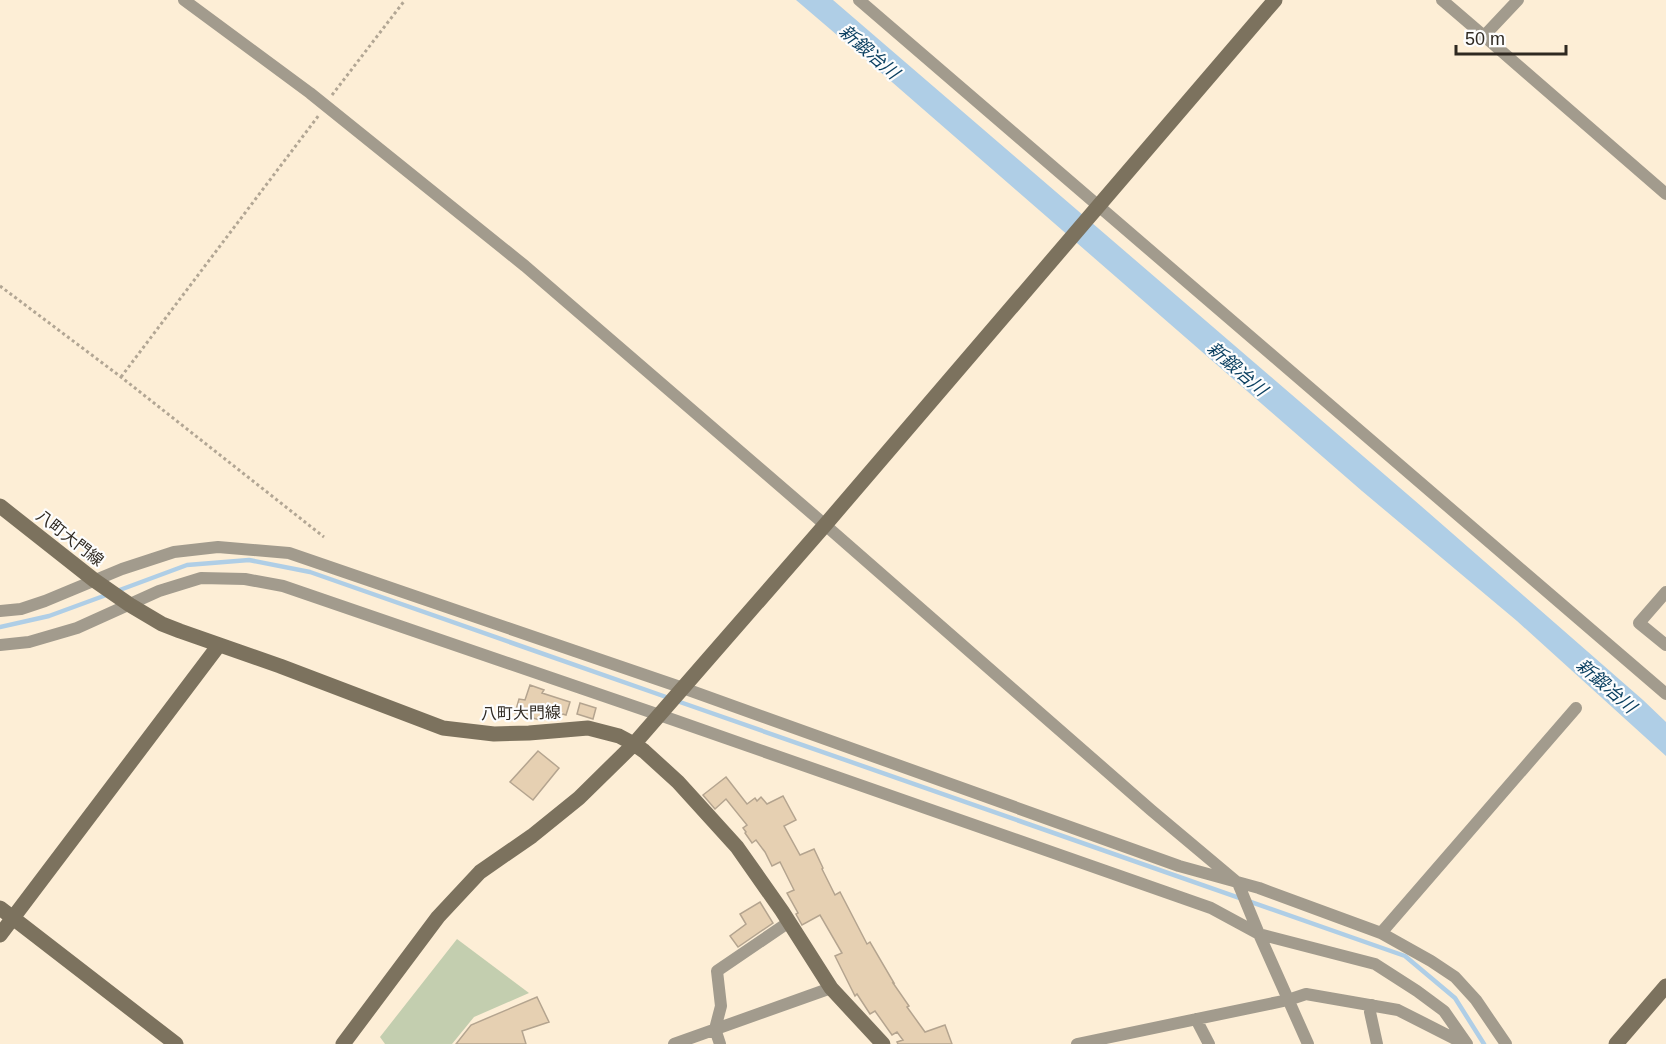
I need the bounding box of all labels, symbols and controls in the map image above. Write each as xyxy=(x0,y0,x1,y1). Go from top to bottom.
scale bar xyxy=(1456,18,1566,56)
water label: 新鍛冶川 xyxy=(835,21,904,84)
text: 50 m xyxy=(1465,29,1505,49)
water label: 新鍛冶川 xyxy=(1203,338,1272,401)
street label: 八町大門線 xyxy=(33,507,107,569)
water label: 新鍛冶川 xyxy=(1572,655,1641,718)
street label: 八町大門線 xyxy=(481,704,561,722)

